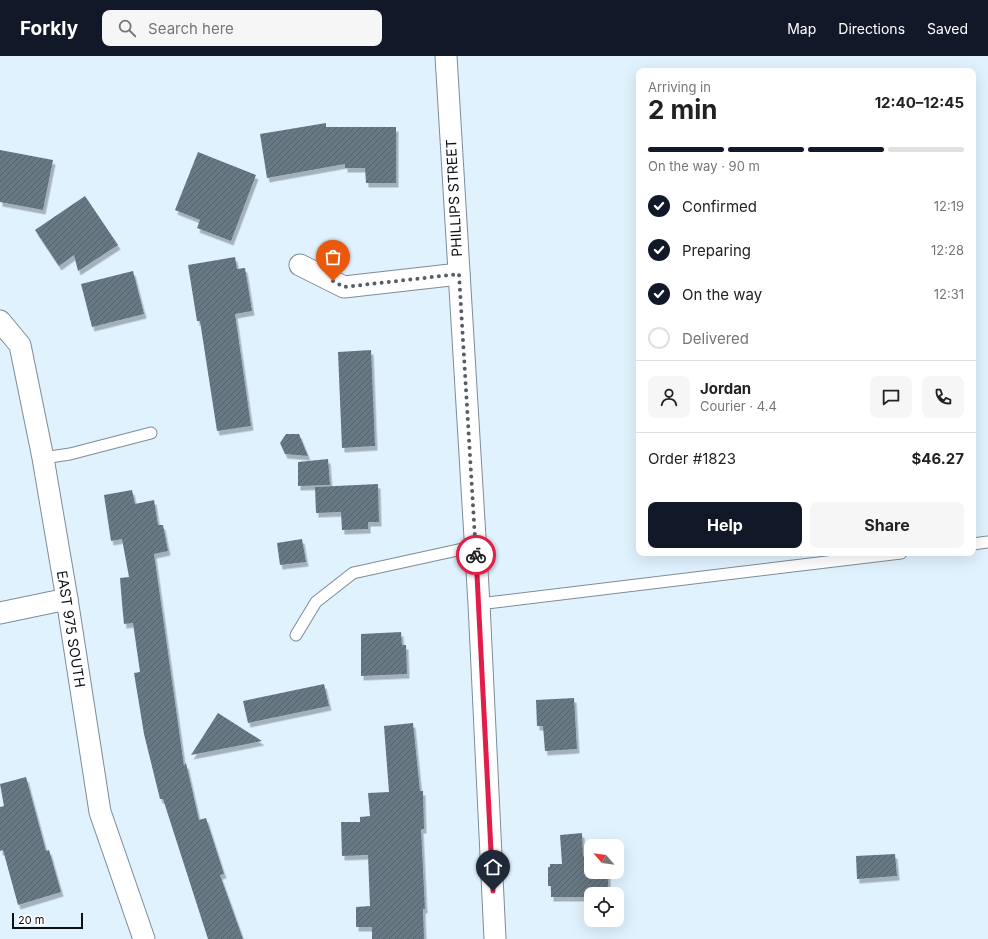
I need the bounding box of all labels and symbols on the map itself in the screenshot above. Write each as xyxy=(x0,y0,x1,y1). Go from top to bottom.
street label: PHILLIPS STREET xyxy=(442,139,465,257)
pin xyxy=(316,240,350,281)
courier xyxy=(456,535,496,575)
street label: EAST 975 SOUTH xyxy=(54,569,89,689)
north arrow xyxy=(584,839,624,879)
pin xyxy=(476,850,510,891)
scale bar xyxy=(12,911,83,930)

